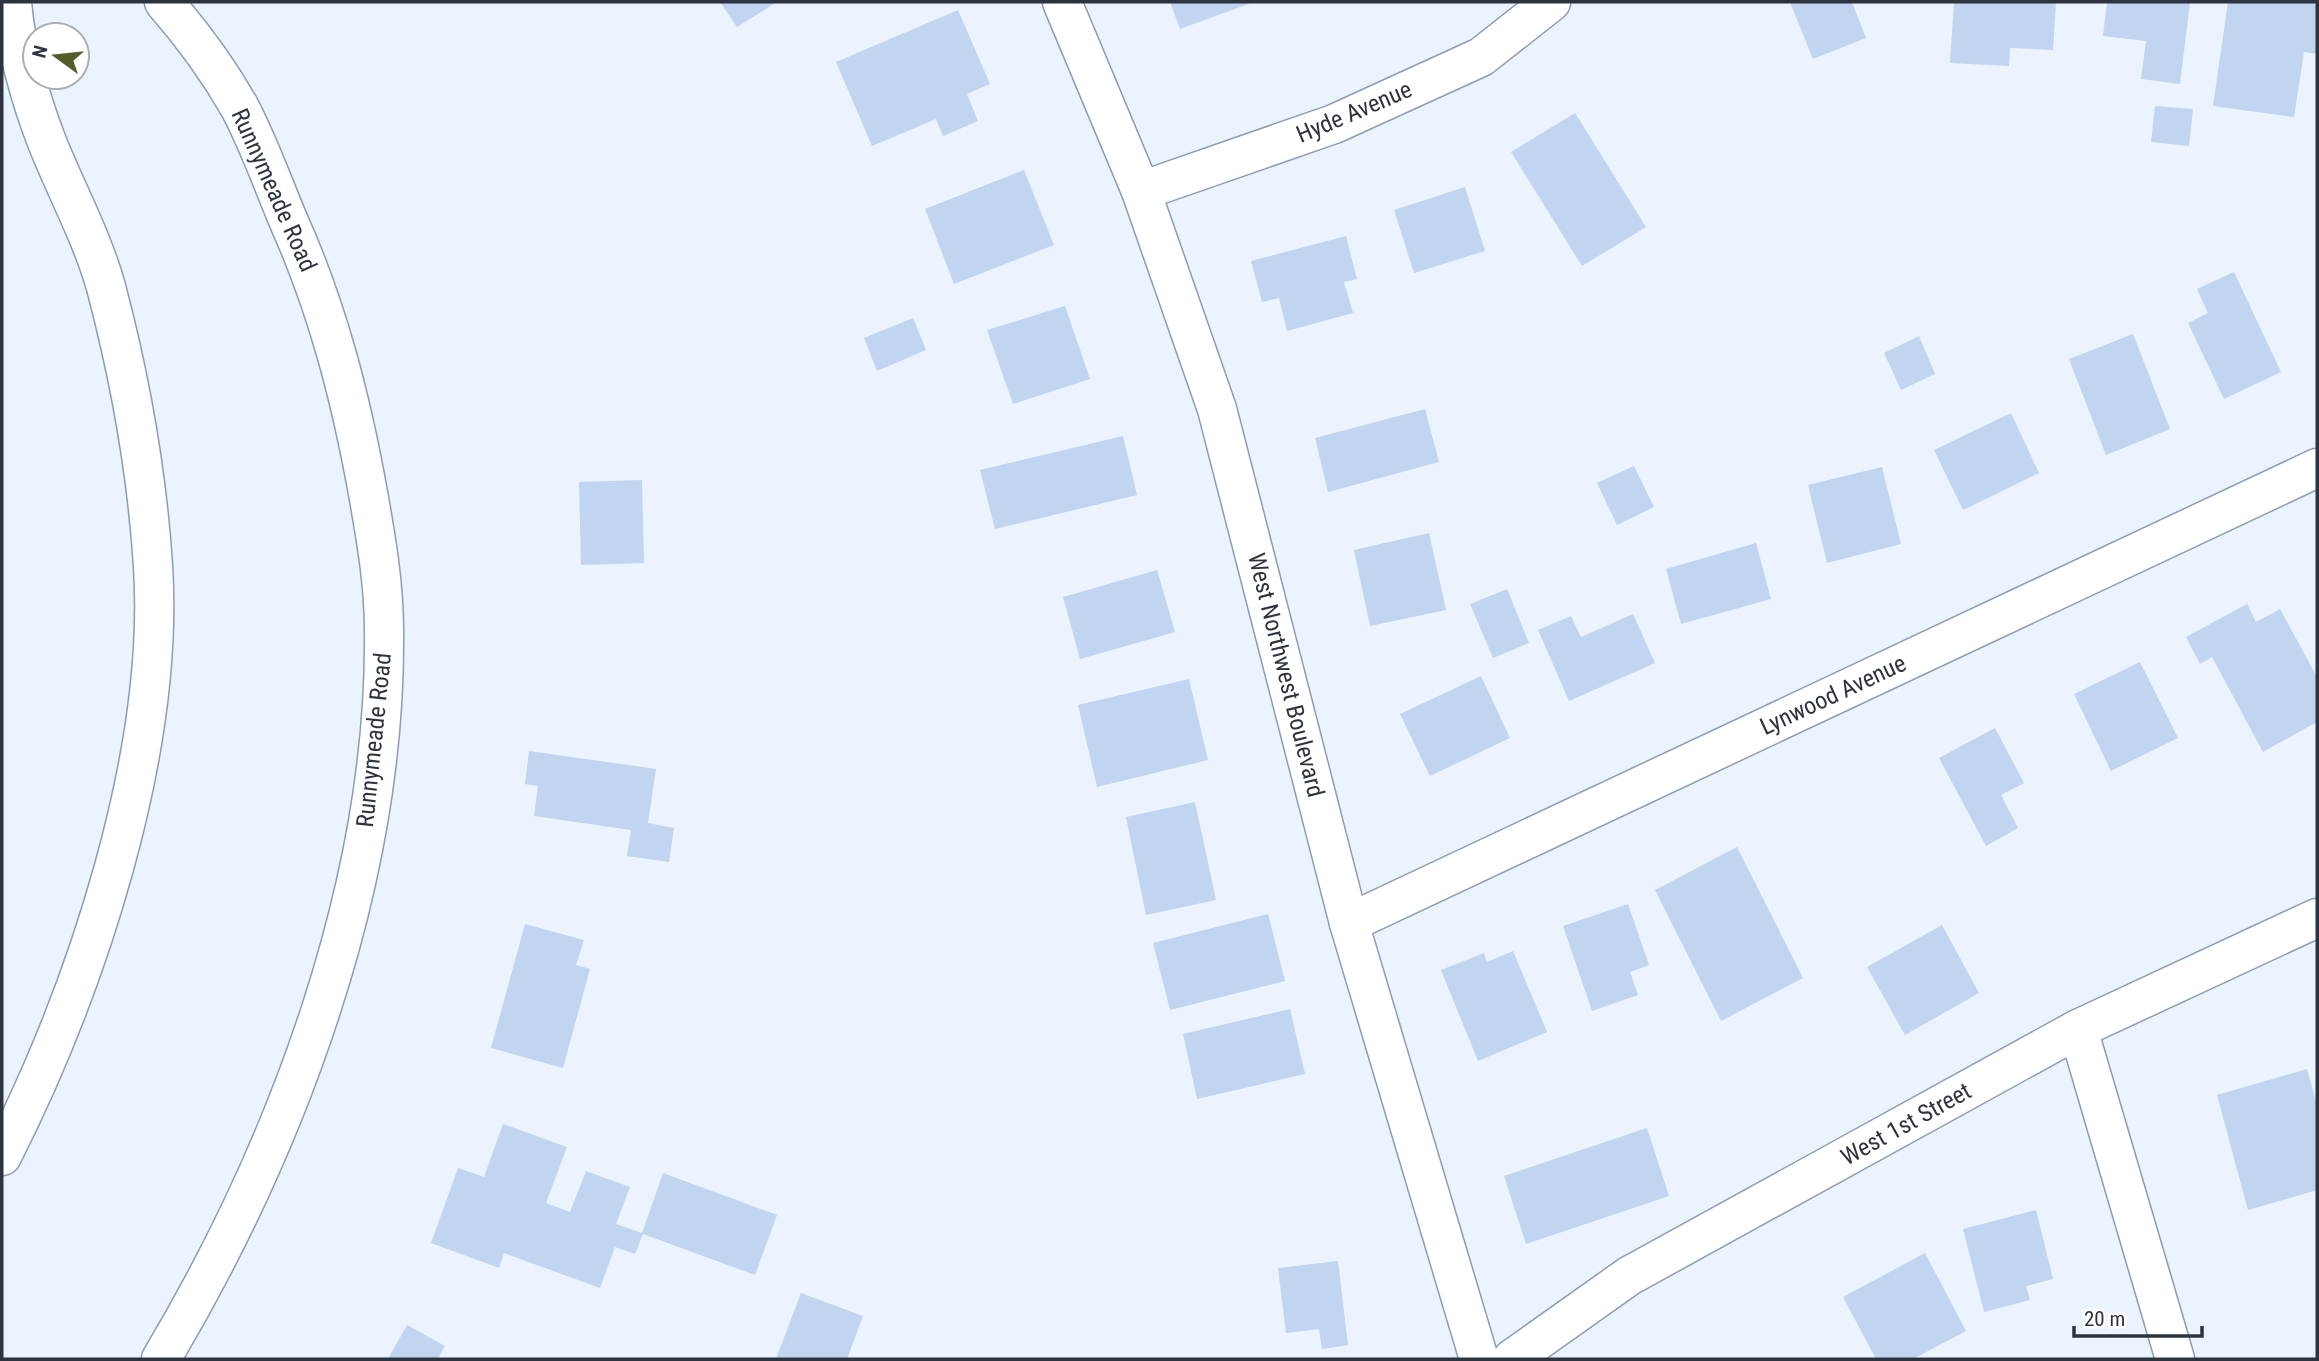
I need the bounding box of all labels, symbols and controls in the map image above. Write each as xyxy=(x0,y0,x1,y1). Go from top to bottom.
north arrow xyxy=(21,21,91,91)
text: N xyxy=(27,43,53,60)
street label: Hyde Avenue xyxy=(1292,75,1416,149)
street label: Runnymeade Road xyxy=(226,104,322,276)
street label: West Northwest Boulevard xyxy=(1242,550,1330,800)
street label: Lynwood Avenue xyxy=(1756,649,1910,741)
street label: Runnymeade Road xyxy=(351,651,397,829)
street label: West 1st Street xyxy=(1836,1077,1976,1171)
scale bar xyxy=(2074,1294,2202,1338)
text: 20 m xyxy=(2084,1307,2125,1331)

